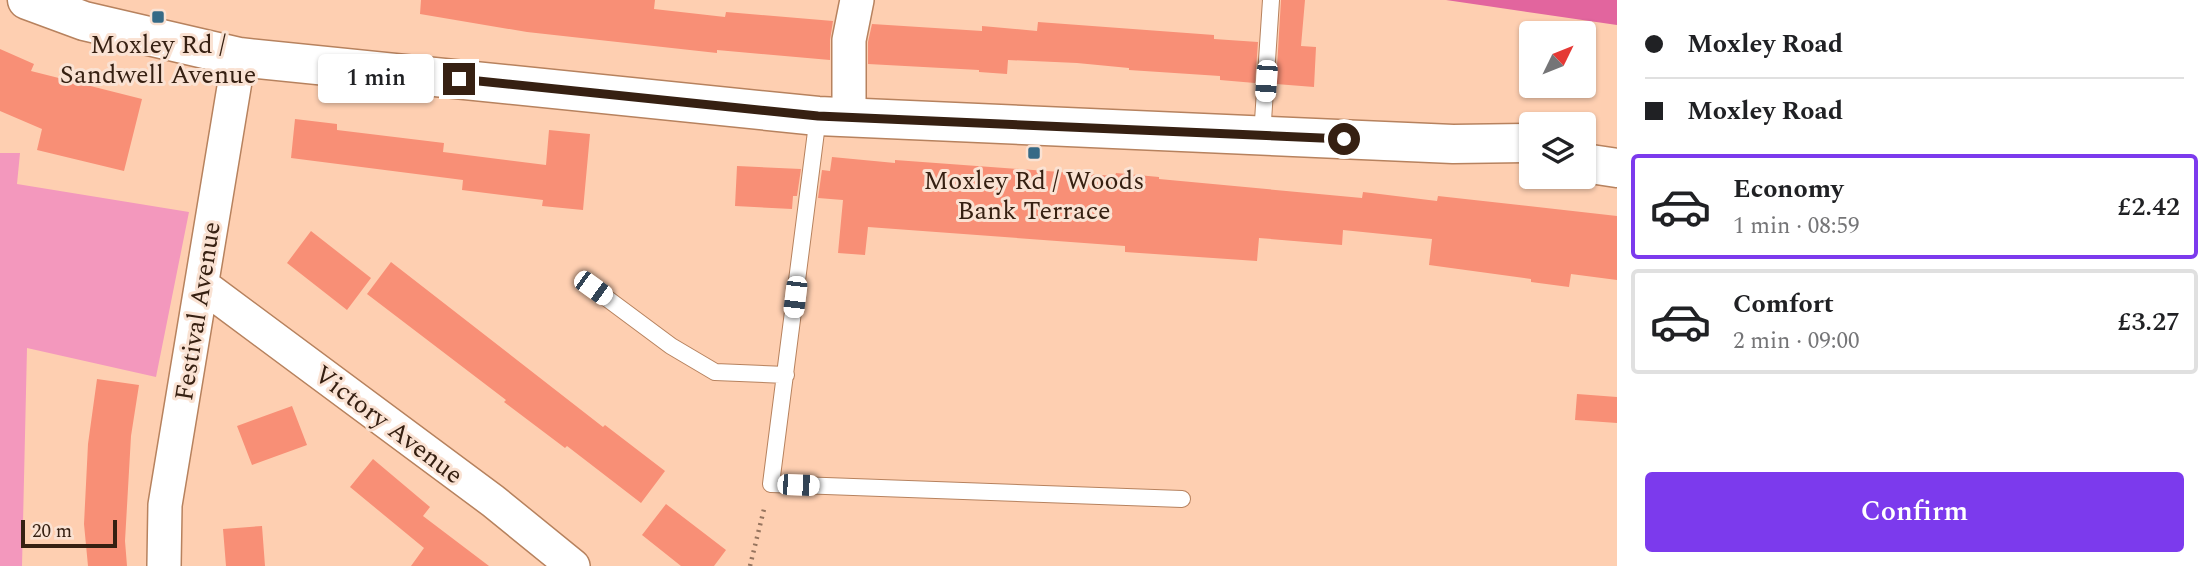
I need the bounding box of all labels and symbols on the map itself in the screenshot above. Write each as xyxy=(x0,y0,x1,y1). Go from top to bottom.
marker: Moxley Rd / Sandwell Avenue xyxy=(150,9,166,25)
north arrow xyxy=(1519,21,1596,98)
place label: Moxley Rd / Sandwell Avenue xyxy=(60,25,256,95)
callout: 1 min xyxy=(319,55,434,104)
car xyxy=(1255,59,1278,103)
route end xyxy=(443,63,475,95)
route start xyxy=(1328,123,1360,155)
marker: Moxley Rd / Woods Bank Terrace xyxy=(1026,145,1042,161)
place label: Moxley Rd / Woods Bank Terrace xyxy=(923,161,1145,231)
street label: Festival Avenue xyxy=(164,219,232,404)
car xyxy=(570,267,617,309)
car xyxy=(783,275,808,319)
street label: Victory Avenue xyxy=(305,355,472,494)
car xyxy=(777,474,820,496)
scale bar xyxy=(21,517,117,549)

